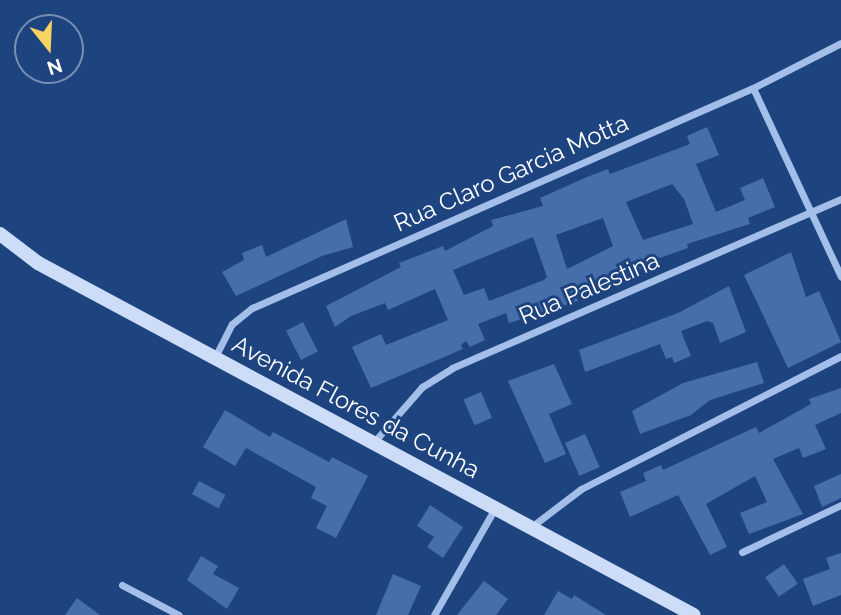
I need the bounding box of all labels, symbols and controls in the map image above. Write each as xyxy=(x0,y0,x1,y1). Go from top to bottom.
north arrow xyxy=(14,14,84,84)
text: N xyxy=(45,54,65,80)
street label: Rua Claro Garcia Motta xyxy=(389,108,633,238)
street label: Rua Palestina xyxy=(515,246,663,330)
street label: Avenida Flores da Cunha xyxy=(227,330,485,484)

